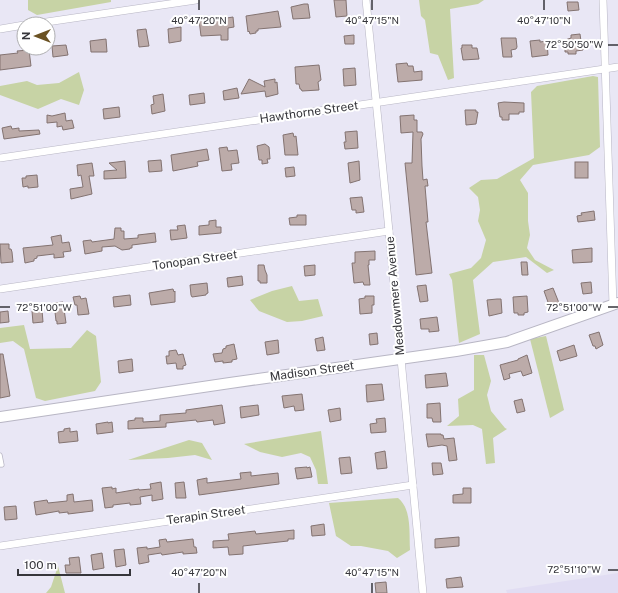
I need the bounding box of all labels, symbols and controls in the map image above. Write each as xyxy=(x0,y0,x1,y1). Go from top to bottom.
text: 40°47'20"N xyxy=(171,14,227,26)
text: 40°47'15"N xyxy=(345,14,399,26)
text: 40°47'10"N xyxy=(517,14,571,26)
north arrow xyxy=(16,16,56,56)
text: N xyxy=(20,32,32,40)
text: 72°50'50"W xyxy=(545,38,603,50)
street label: Hawthorne Street xyxy=(259,98,360,126)
street label: Meadowmere Avenue xyxy=(383,236,407,356)
street label: Tonopan Street xyxy=(152,247,239,273)
text: 72°51'00"W xyxy=(16,301,72,313)
text: 72°51'00"W xyxy=(546,301,602,313)
street label: Madison Street xyxy=(269,358,355,384)
street label: Terapin Street xyxy=(166,503,247,527)
scale bar xyxy=(18,551,130,577)
text: 100 m xyxy=(24,558,57,572)
text: 72°51'10"W xyxy=(547,563,601,575)
text: 40°47'20"N xyxy=(171,566,227,578)
text: 40°47'15"N xyxy=(345,566,399,578)

